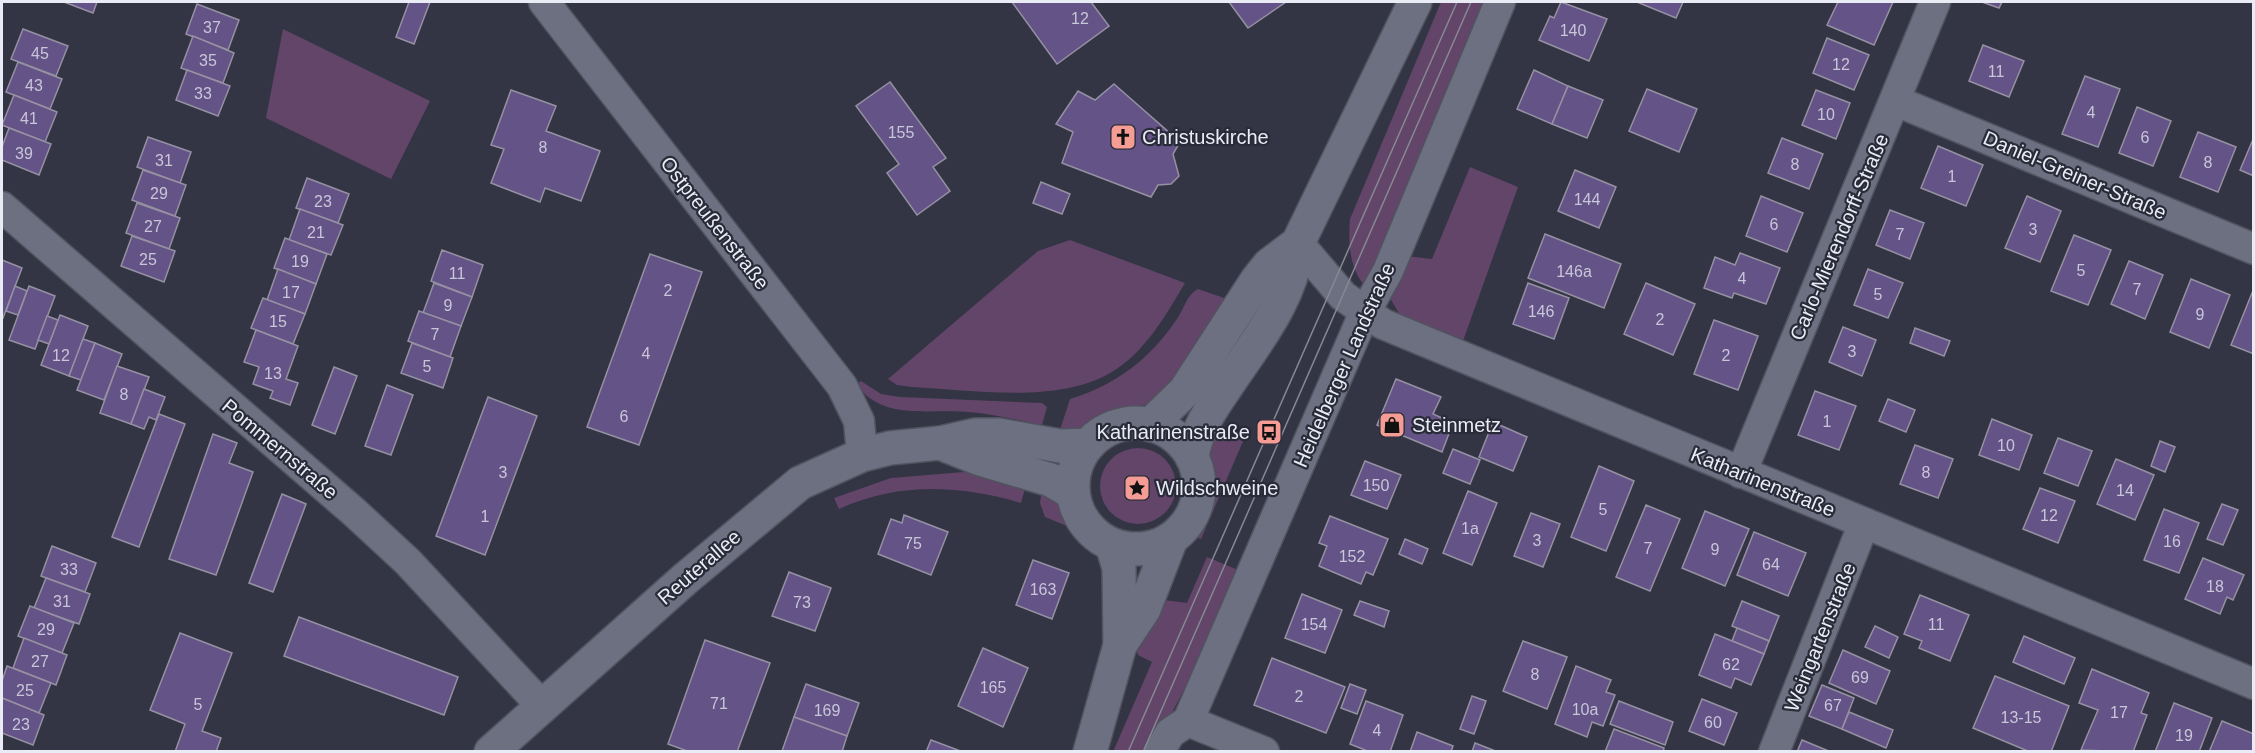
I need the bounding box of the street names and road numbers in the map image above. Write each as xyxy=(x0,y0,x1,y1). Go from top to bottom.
street label: Daniel-Greiner-Straße xyxy=(1980,126,2170,224)
street label: Carlo-Mierendorff-Straße xyxy=(1786,131,1892,343)
street label: Ostpreußenstraße xyxy=(656,152,774,294)
street label: Heidelberger Landstraße xyxy=(1289,259,1399,471)
street label: Pommernstraße xyxy=(218,394,342,504)
street label: Katharinenstraße xyxy=(1688,443,1838,521)
street label: Reuterallee xyxy=(653,525,745,609)
street label: Weingartenstraße xyxy=(1780,559,1860,715)

